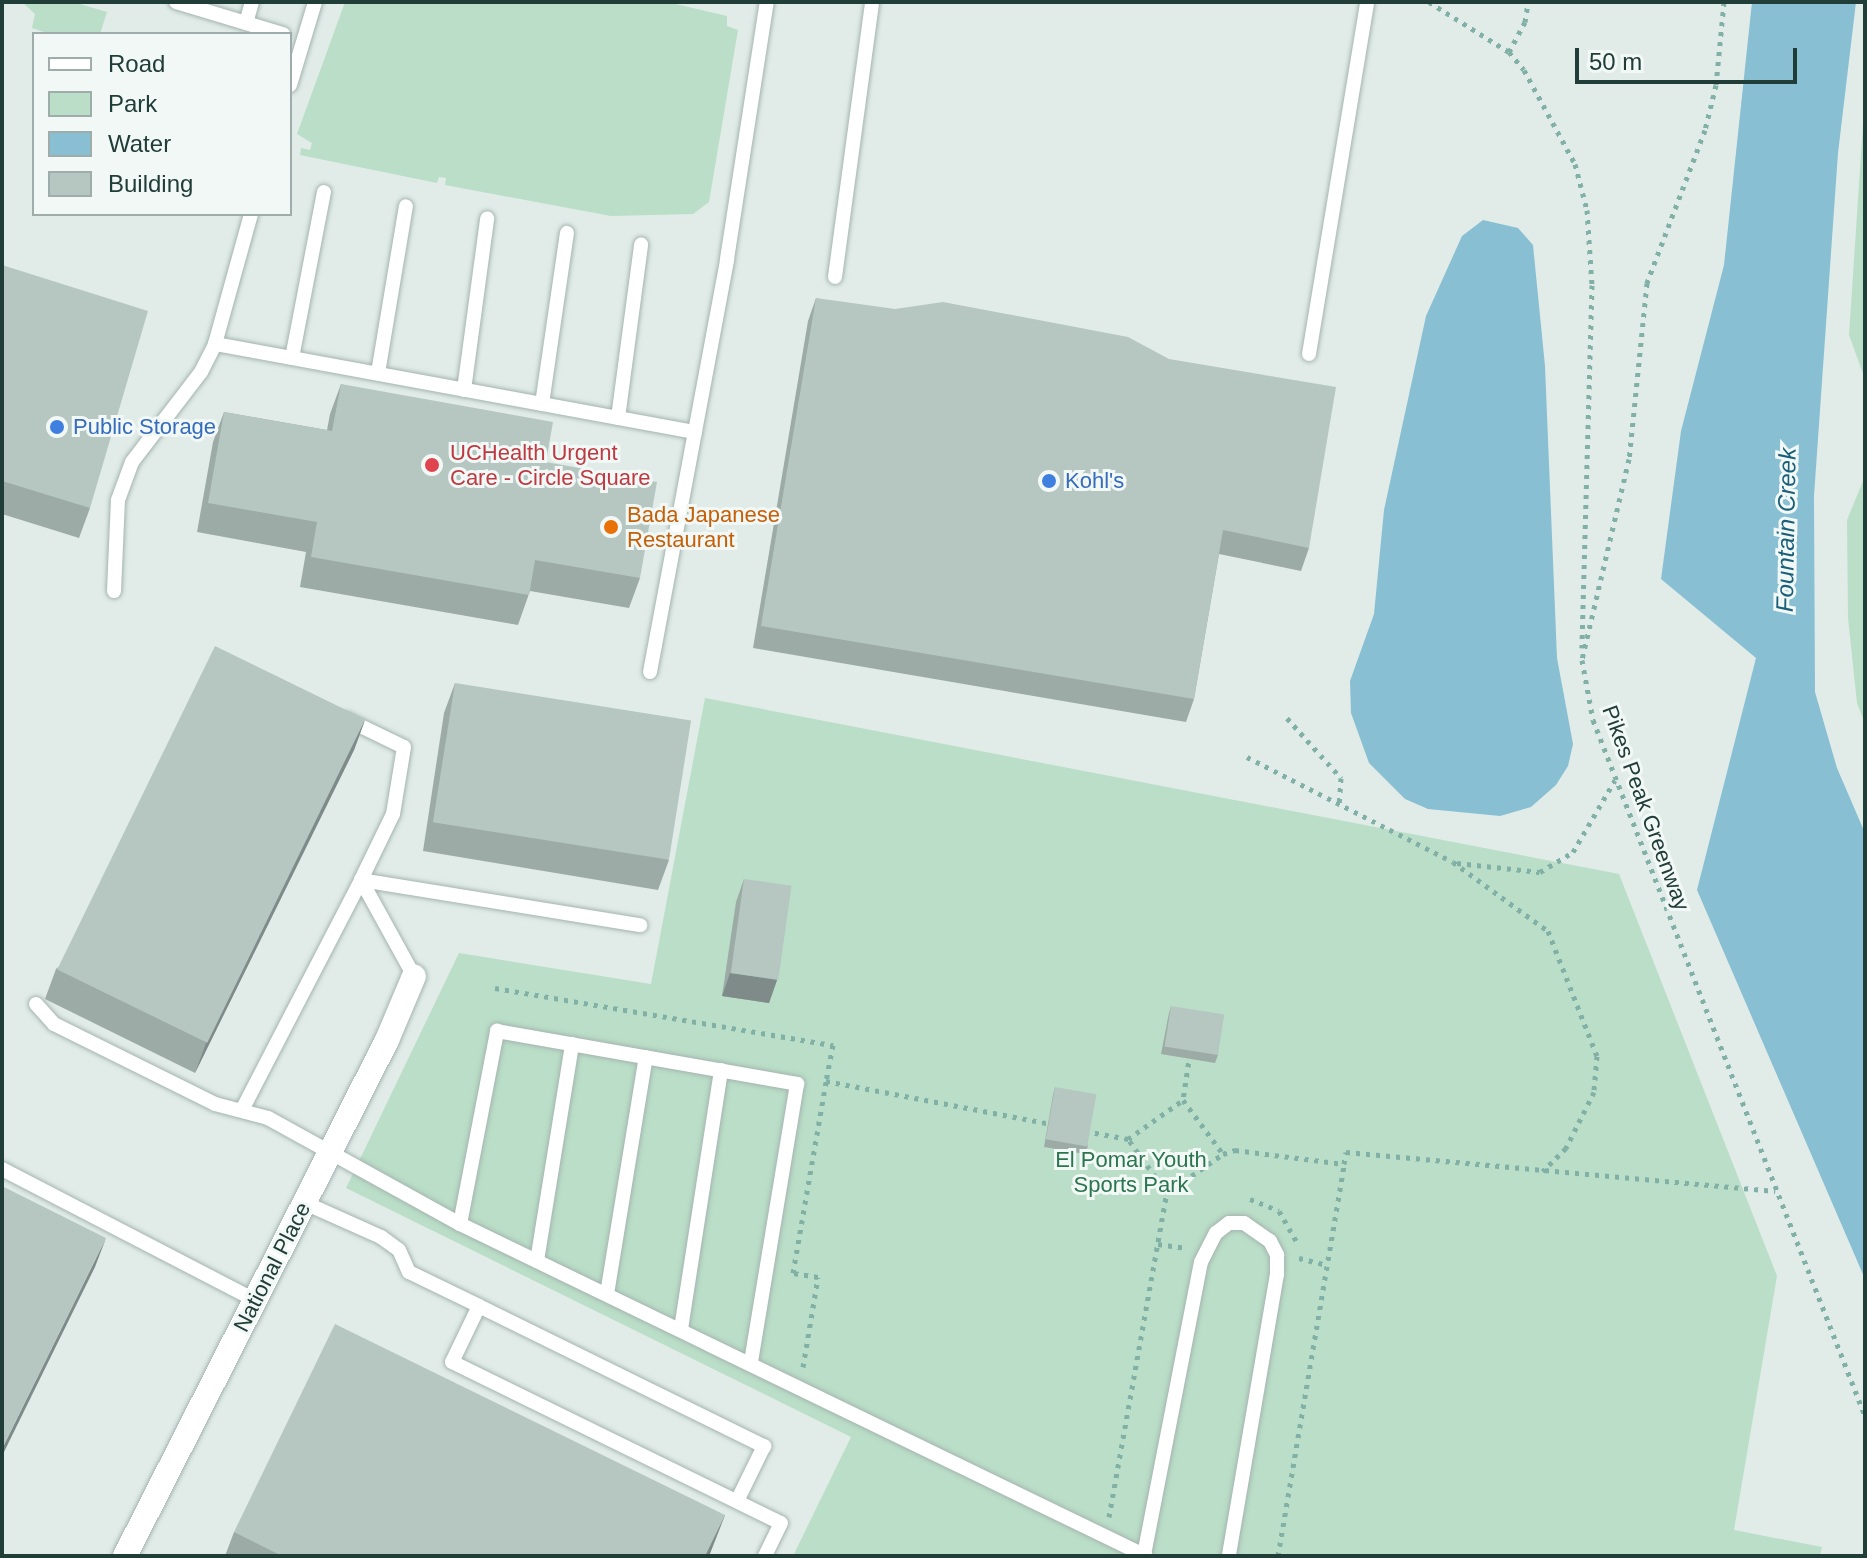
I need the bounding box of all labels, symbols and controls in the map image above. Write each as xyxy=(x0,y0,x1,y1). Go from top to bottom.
legend xyxy=(32,32,292,216)
scale bar xyxy=(1579,32,1801,82)
text: 50 m xyxy=(1589,48,1642,75)
text: Road xyxy=(108,50,165,77)
text: Park xyxy=(108,90,157,117)
text: Water xyxy=(108,130,171,157)
text: Building xyxy=(108,170,193,197)
place label: Public Storage xyxy=(73,414,216,440)
marker: Public Storage xyxy=(48,418,66,436)
place label: UCHealth Urgent Care - Circle Square xyxy=(450,439,651,490)
water label: Fountain Creek xyxy=(1770,448,1802,612)
marker: UCHealth Urgent Care - Circle Square xyxy=(421,454,443,476)
place label: Kohl's xyxy=(1065,468,1124,494)
marker: Kohl's xyxy=(1040,472,1058,490)
place label: Bada Japanese Restaurant xyxy=(627,501,780,552)
marker: Bada Japanese Restaurant xyxy=(602,518,620,536)
street label: Pikes Peak Greenway xyxy=(1597,702,1695,914)
park label: El Pomar Youth Sports Park xyxy=(1055,1146,1207,1198)
street label: National Place xyxy=(228,1198,316,1336)

